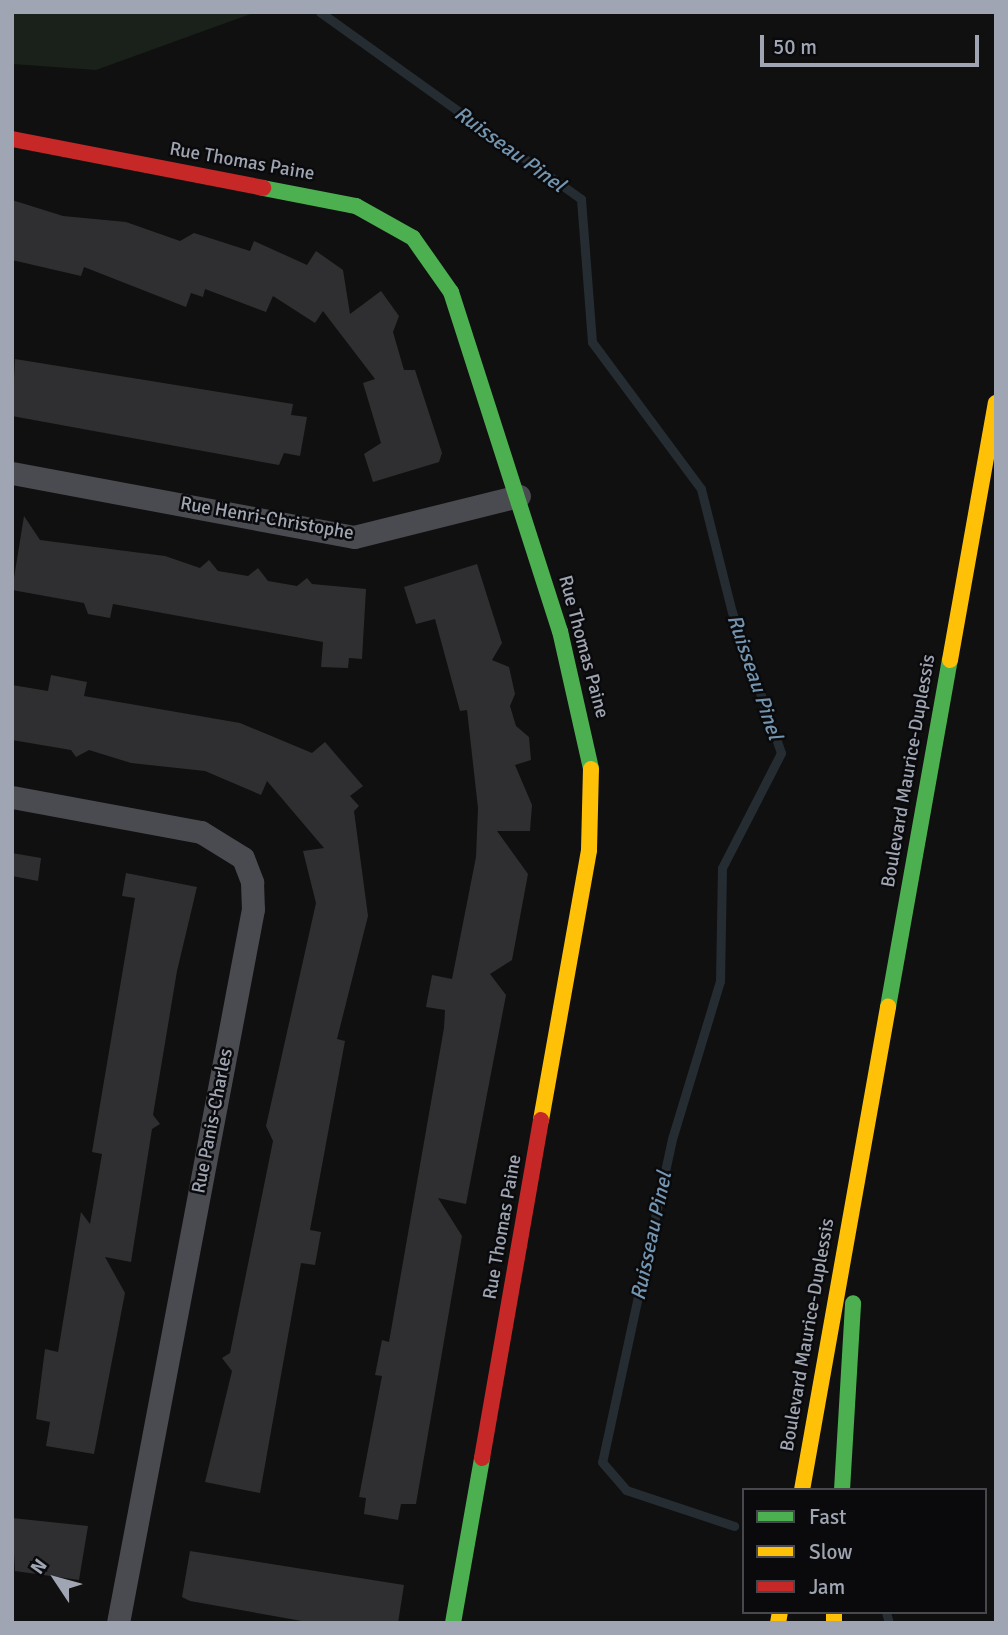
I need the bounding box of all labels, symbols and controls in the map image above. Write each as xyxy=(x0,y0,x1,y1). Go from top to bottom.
scale bar xyxy=(763,21,982,65)
text: 50 m xyxy=(773,34,817,60)
water label: Ruisseau Pinel xyxy=(450,100,570,198)
street label: Rue Thomas Paine xyxy=(168,138,316,186)
street label: Rue Henri-Christophe xyxy=(178,493,356,545)
street label: Rue Thomas Paine xyxy=(553,573,613,721)
water label: Ruisseau Pinel xyxy=(722,611,788,743)
street label: Boulevard Maurice-Duplessis xyxy=(877,653,941,889)
street label: Rue Panis-Charles xyxy=(188,1047,238,1195)
street label: Rue Thomas Paine xyxy=(479,1153,527,1301)
water label: Ruisseau Pinel xyxy=(625,1169,677,1303)
street label: Boulevard Maurice-Duplessis xyxy=(776,1217,840,1453)
legend xyxy=(742,1488,987,1614)
text: Fast xyxy=(809,1504,846,1530)
text: Slow xyxy=(809,1539,853,1565)
north arrow xyxy=(21,1544,91,1614)
text: N xyxy=(25,1554,53,1579)
text: Jam xyxy=(809,1574,845,1600)

